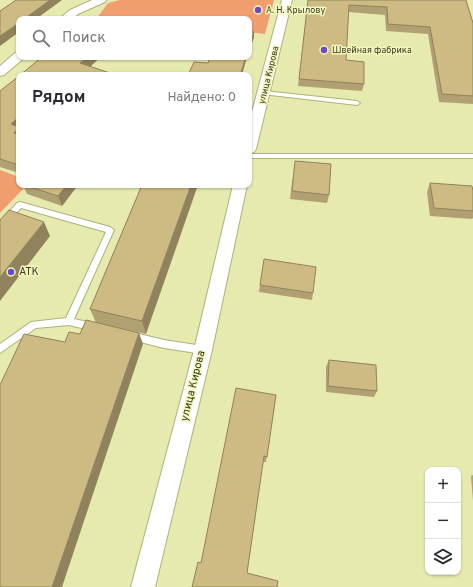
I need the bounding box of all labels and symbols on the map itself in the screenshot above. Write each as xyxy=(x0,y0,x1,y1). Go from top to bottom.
marker: А. Н. Крылову xyxy=(253,5,263,15)
place label: А. Н. Крылову xyxy=(266,5,325,16)
street label: улица Кирова xyxy=(256,45,282,105)
marker: Швейная фабрика xyxy=(319,45,329,55)
place label: Швейная фабрика xyxy=(332,45,412,56)
place label: АТК xyxy=(19,265,39,279)
marker: АТК xyxy=(6,267,16,277)
street label: улица Кирова xyxy=(177,349,209,423)

